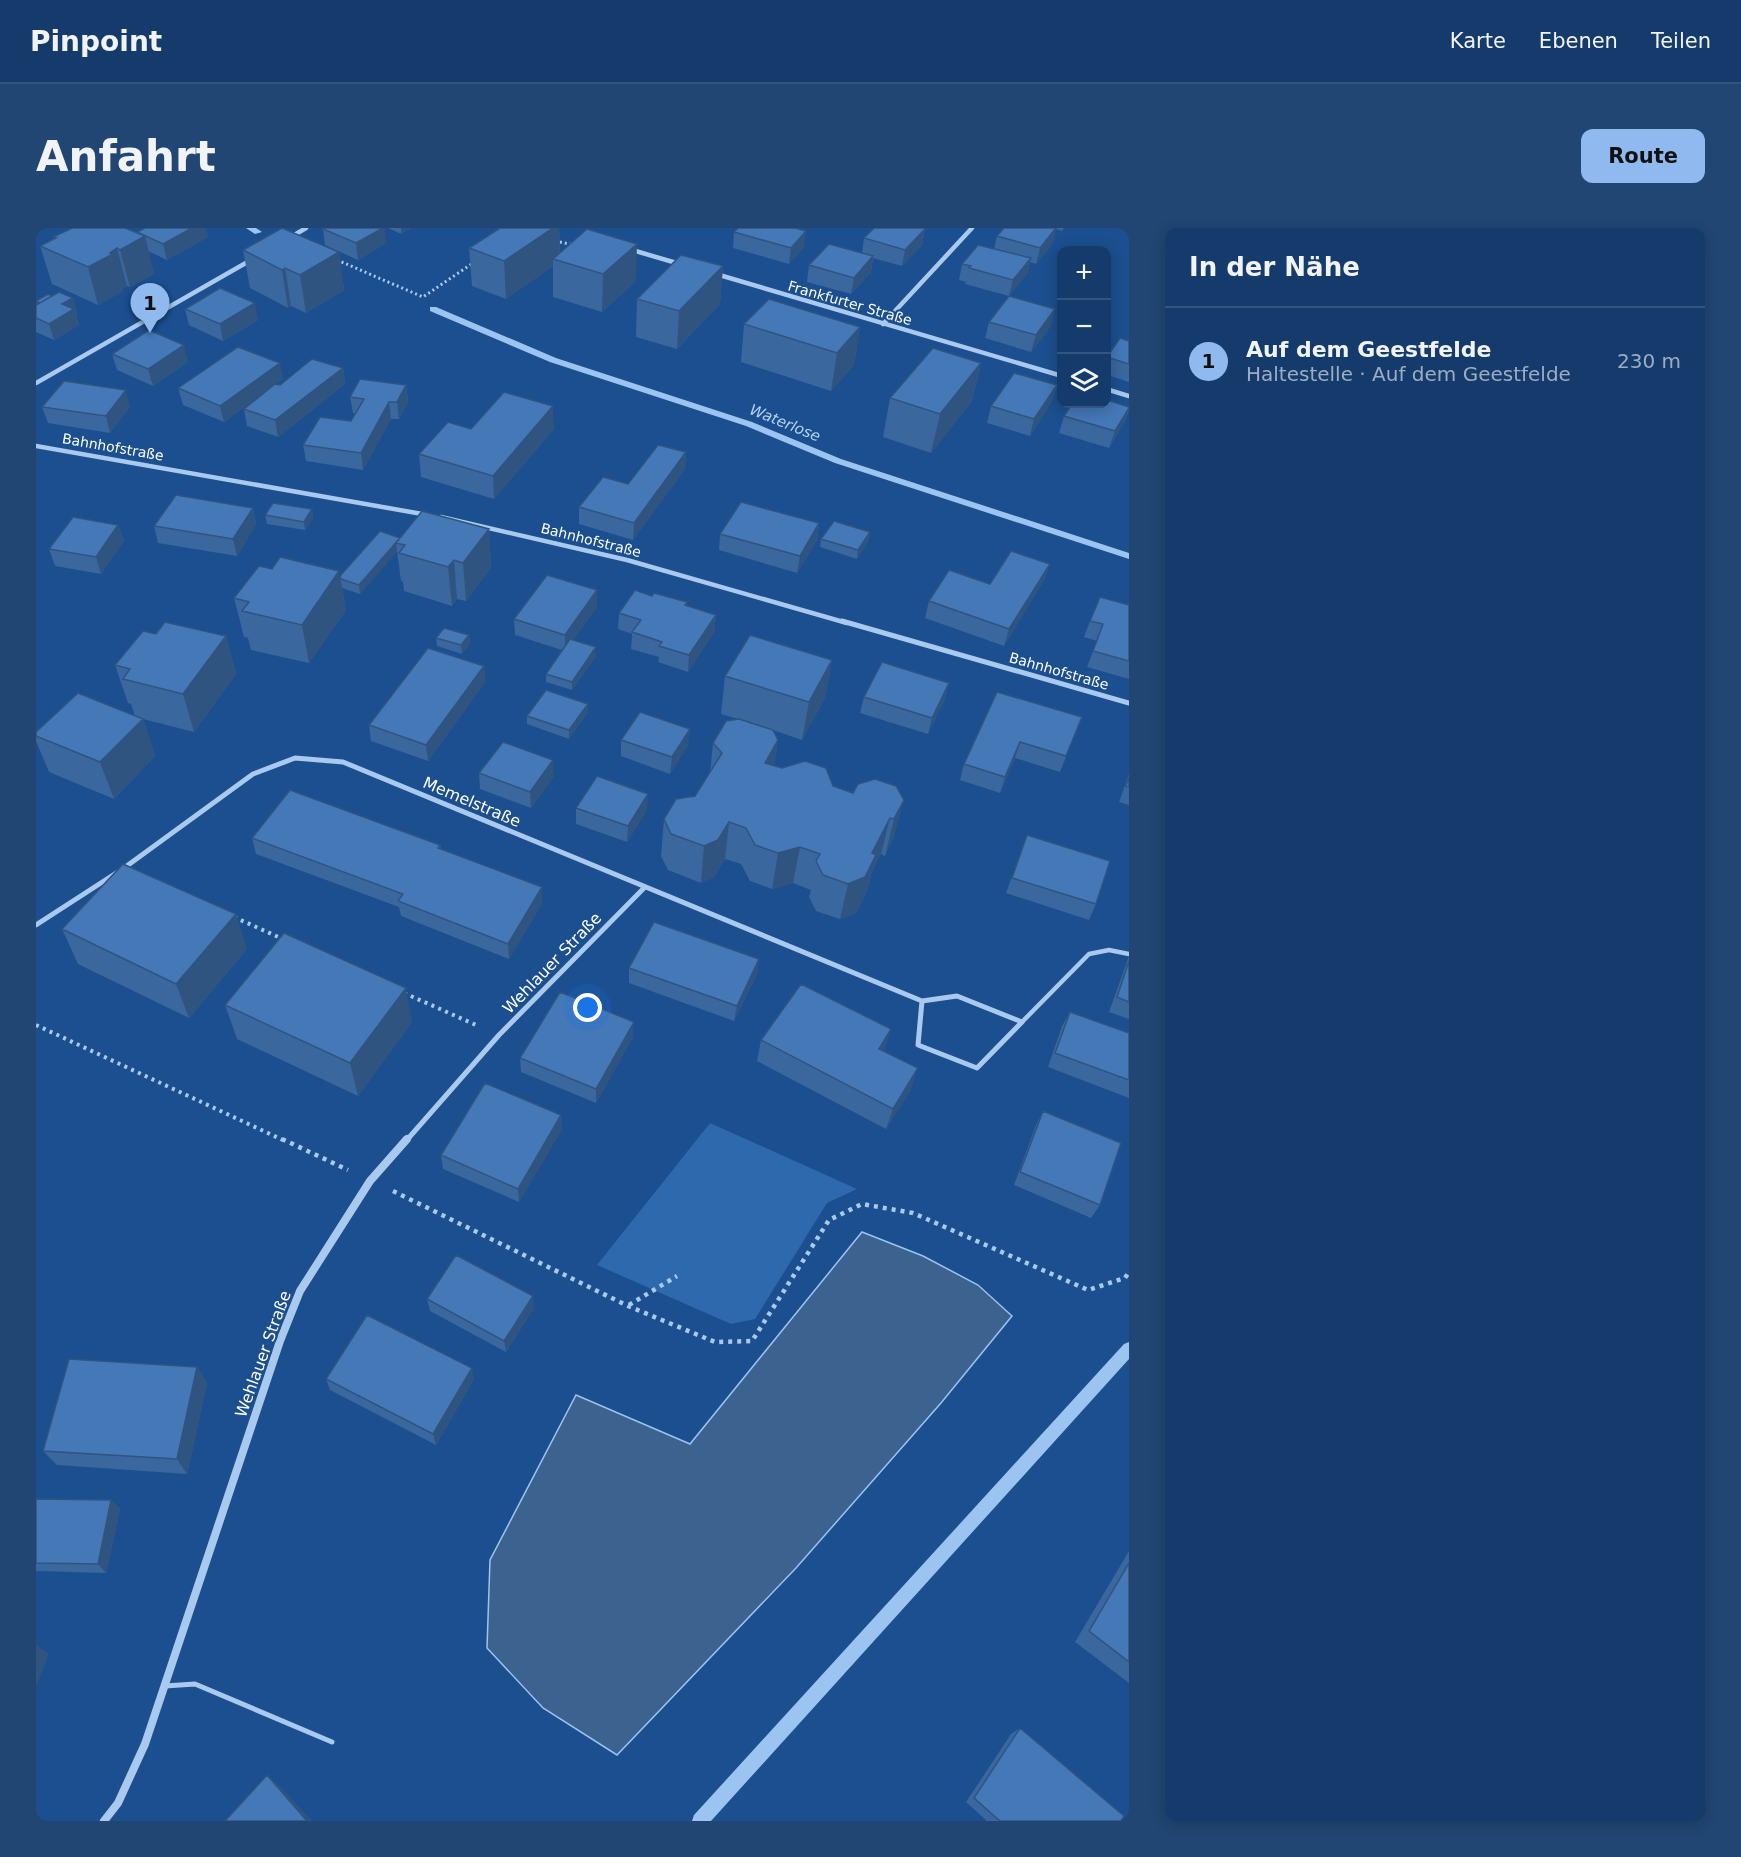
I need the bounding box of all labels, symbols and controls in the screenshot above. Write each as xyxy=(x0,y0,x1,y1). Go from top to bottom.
text: Pinpoint xyxy=(30,25,162,58)
text: Karte xyxy=(1450,29,1506,53)
text: Ebenen xyxy=(1539,29,1618,53)
text: Teilen xyxy=(1651,29,1711,53)
button: Route xyxy=(1581,129,1705,183)
text: Anfahrt xyxy=(36,132,216,181)
map controls xyxy=(1057,246,1111,408)
button: + xyxy=(1057,246,1111,300)
text: In der Nähe xyxy=(1189,252,1360,282)
street label: Frankfurter Straße xyxy=(786,278,914,328)
pin: 1 xyxy=(130,284,170,333)
button: − xyxy=(1057,300,1111,354)
text: Auf dem Geestfelde xyxy=(1246,337,1491,362)
text: 1 xyxy=(1202,349,1215,373)
text: 230 m xyxy=(1617,349,1681,373)
button: layers xyxy=(1057,354,1111,408)
text: Haltestelle · Auf dem Geestfelde xyxy=(1246,362,1571,386)
water label: Waterlose xyxy=(747,401,823,445)
street label: Bahnhofstraße xyxy=(61,430,165,464)
street label: Bahnhofstraße xyxy=(539,520,643,560)
street label: Bahnhofstraße xyxy=(1007,649,1111,693)
street label: Memelstraße xyxy=(420,773,524,831)
street label: Wehlauer Straße xyxy=(499,908,605,1018)
your location xyxy=(573,993,602,1022)
street label: Wehlauer Straße xyxy=(231,1288,295,1420)

